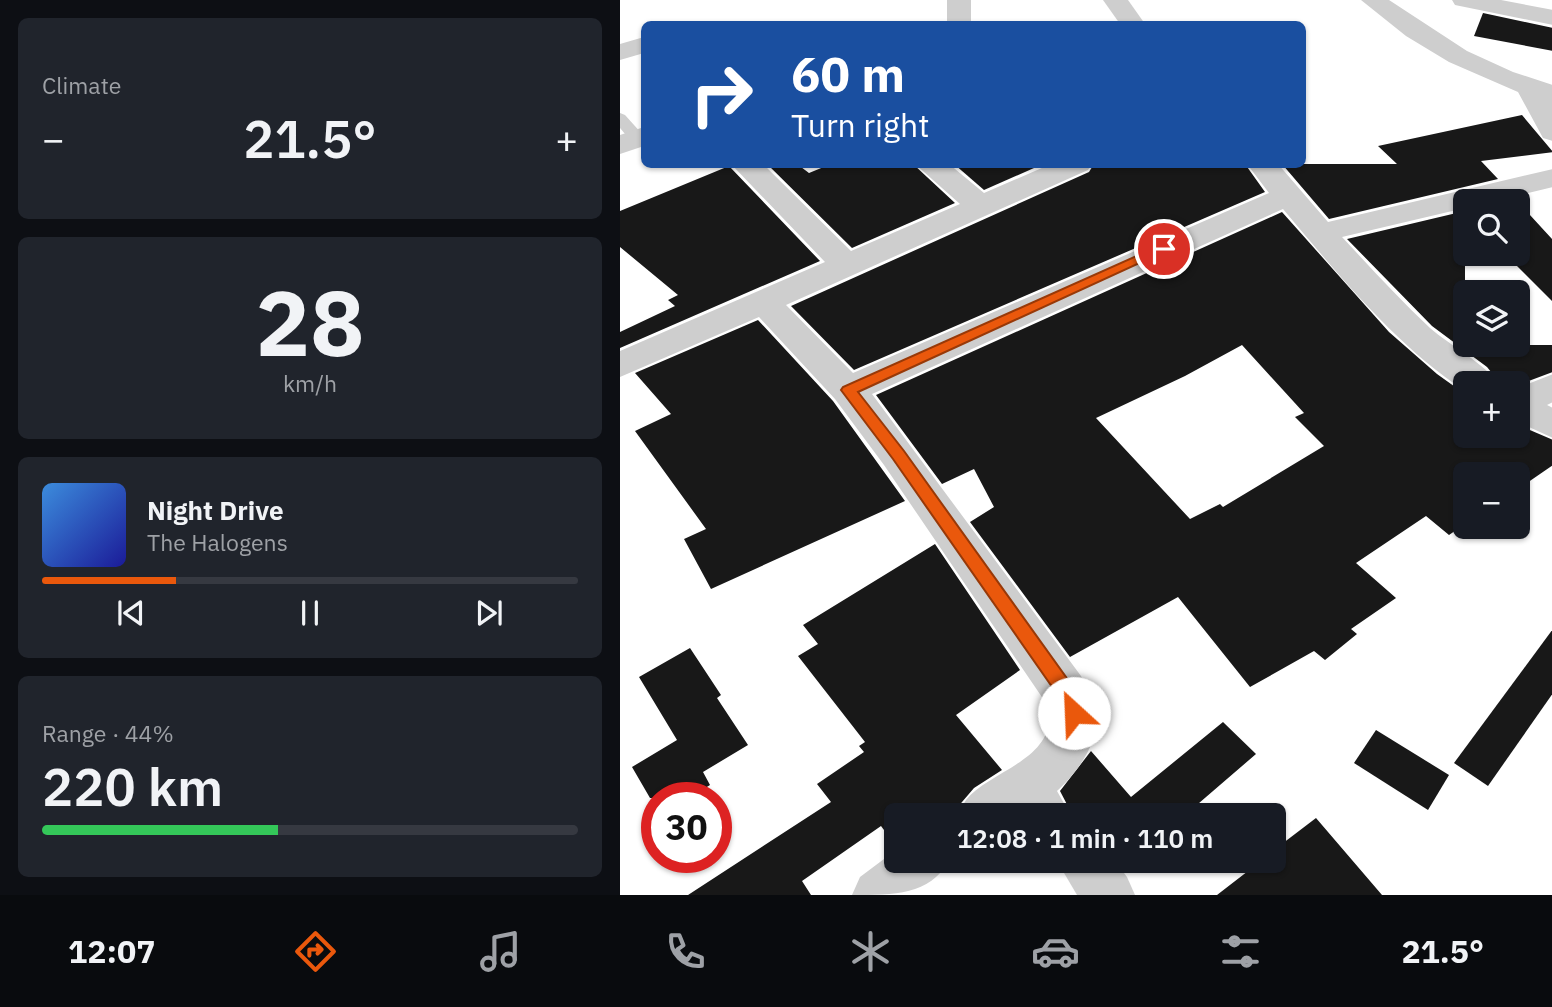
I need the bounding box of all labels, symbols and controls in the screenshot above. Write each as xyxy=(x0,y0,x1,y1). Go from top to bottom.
text: 60 m xyxy=(791,42,905,105)
icon: right xyxy=(676,49,767,140)
text: Climate xyxy=(42,70,121,100)
text: Turn right xyxy=(791,104,929,146)
text: 21.5° xyxy=(243,105,377,172)
text: − xyxy=(42,114,65,163)
text: + xyxy=(555,114,578,163)
map controls xyxy=(1453,189,1530,539)
button: search xyxy=(1453,189,1530,266)
pin xyxy=(1134,219,1194,279)
icon: arrive xyxy=(1145,230,1183,268)
text: 28 xyxy=(255,263,365,381)
button: layers xyxy=(1453,280,1530,357)
text: km/h xyxy=(283,368,337,398)
button: + xyxy=(1453,371,1530,448)
button: − xyxy=(1453,462,1530,539)
text: Night Drive xyxy=(147,493,284,527)
text: The Halogens xyxy=(147,527,288,557)
icon: previous xyxy=(112,594,150,632)
icon: pause xyxy=(291,594,329,632)
icon: next xyxy=(470,594,508,632)
position arrow xyxy=(1037,676,1111,750)
text: Range · 44% xyxy=(42,718,174,748)
text: 220 km xyxy=(42,753,223,820)
speed limit sign: 30 xyxy=(641,782,732,873)
text: 12:08 · 1 min · 110 m xyxy=(957,821,1213,855)
icon: directions xyxy=(291,927,340,976)
icon: music xyxy=(476,927,525,976)
icon: phone xyxy=(661,927,710,976)
icon: climate xyxy=(846,927,895,976)
icon: car xyxy=(1031,927,1080,976)
icon: filters xyxy=(1216,927,1265,976)
text: 12:07 xyxy=(68,930,155,972)
text: 21.5° xyxy=(1401,930,1484,972)

